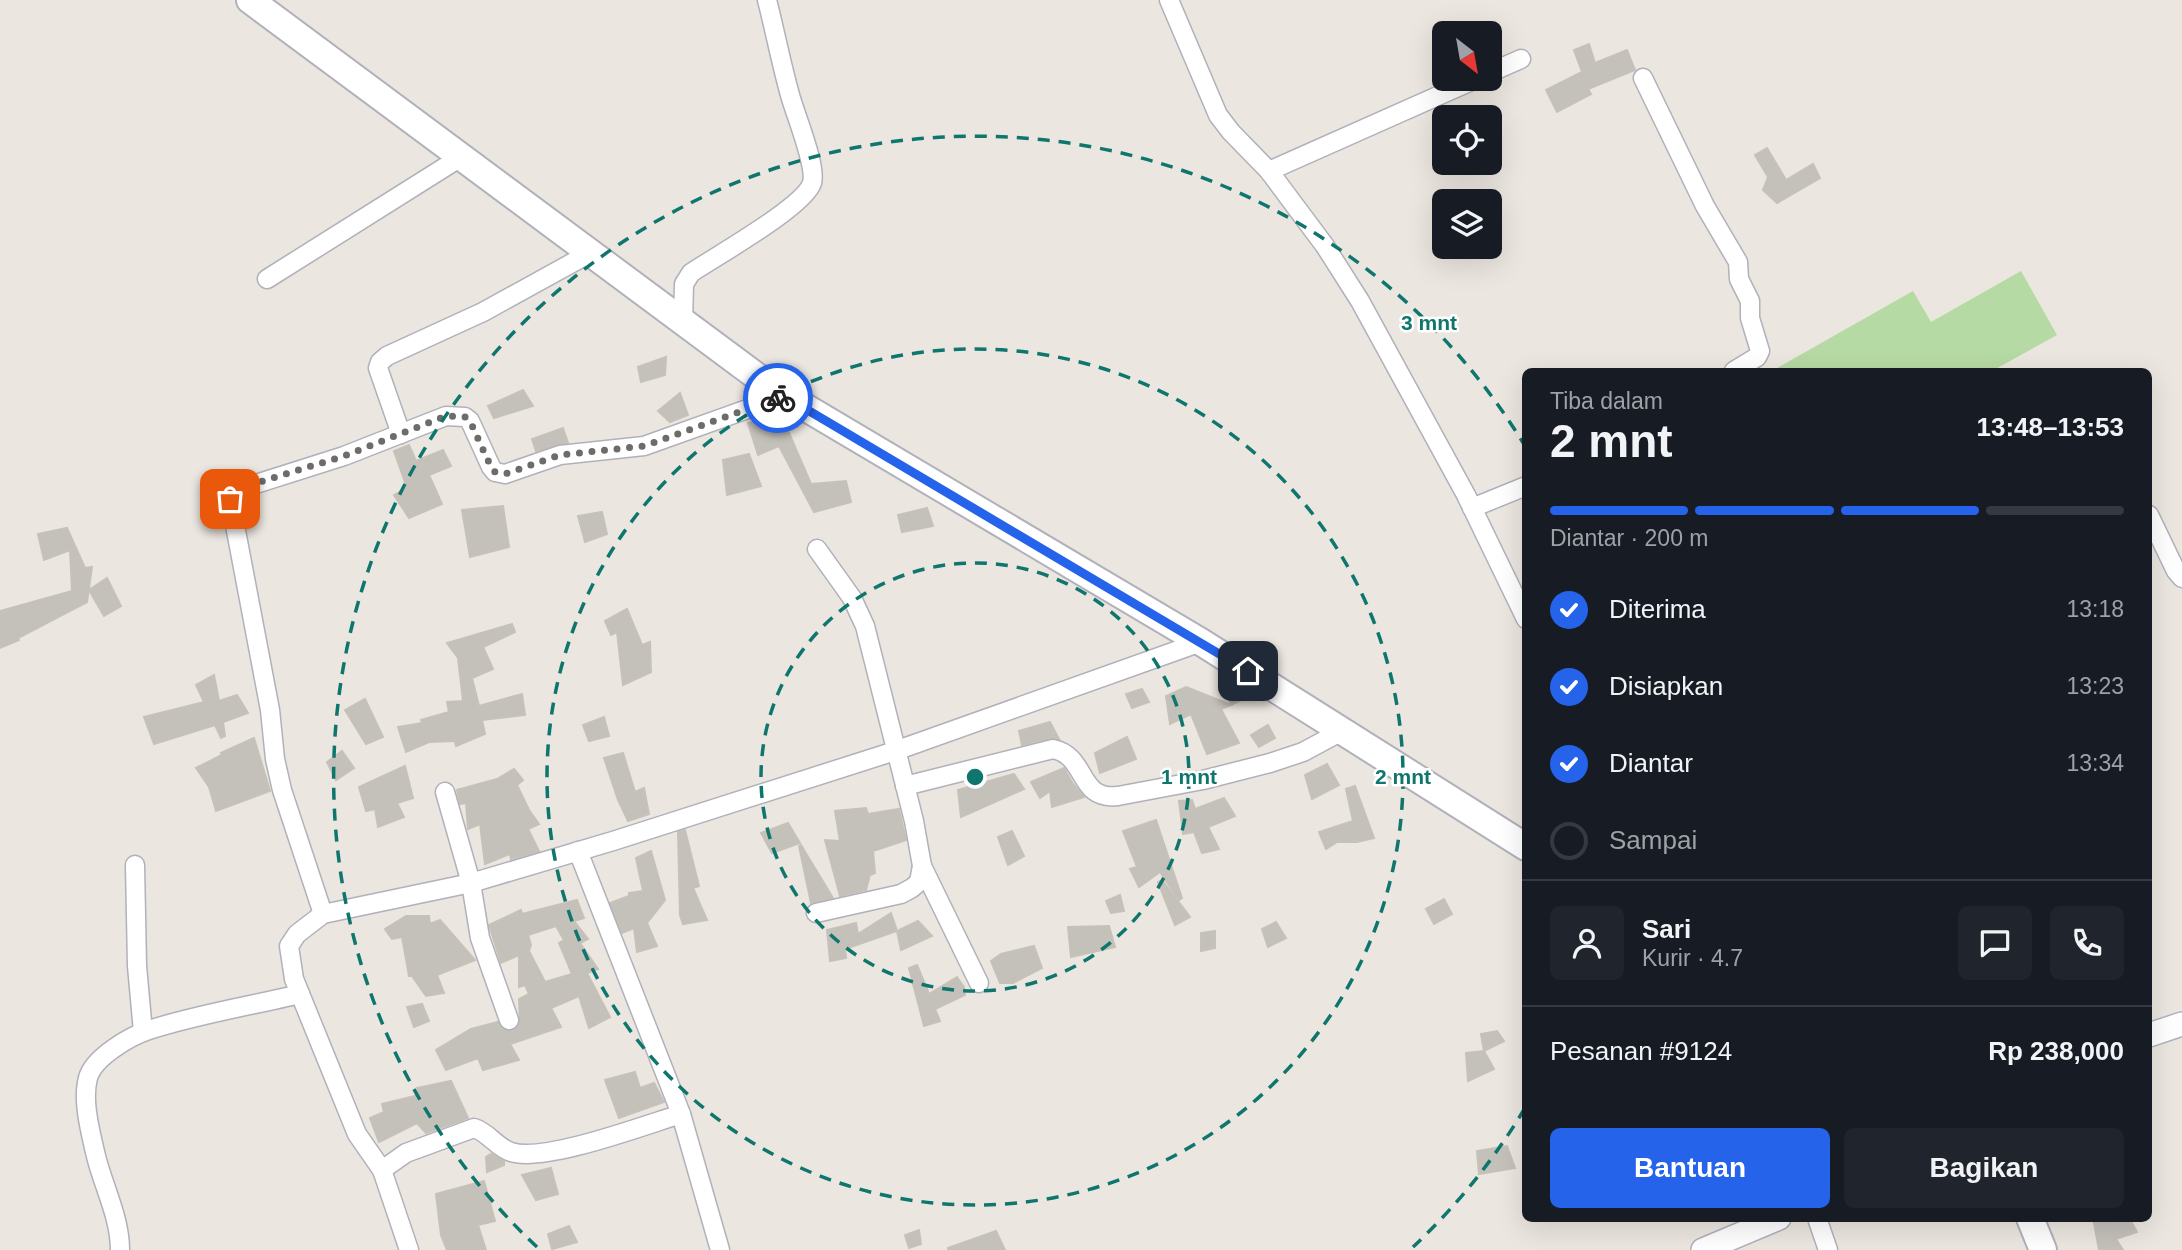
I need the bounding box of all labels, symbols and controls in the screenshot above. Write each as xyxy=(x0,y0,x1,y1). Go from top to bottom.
north arrow xyxy=(1432,21,1502,91)
map controls xyxy=(1432,21,1502,259)
button: locate xyxy=(1432,105,1502,175)
button: layers xyxy=(1432,189,1502,259)
text: 3 mnt xyxy=(1401,311,1457,334)
courier xyxy=(743,363,813,433)
icon: bike xyxy=(759,379,797,417)
text: Tiba dalam xyxy=(1550,388,1663,414)
text: 13:48–13:53 xyxy=(1977,412,2124,442)
text: 2 mnt xyxy=(1550,415,1673,467)
pin xyxy=(200,469,260,529)
icon: bag xyxy=(211,480,249,518)
text: Diantar · 200 m xyxy=(1550,525,1709,551)
icon: check xyxy=(1550,591,1588,629)
text: Diterima xyxy=(1609,594,1706,624)
text: 13:18 xyxy=(2066,596,2124,622)
pin xyxy=(1218,641,1278,701)
icon: home xyxy=(1229,652,1267,690)
icon: check xyxy=(1550,668,1588,706)
text: Disiapkan xyxy=(1609,671,1723,701)
text: 13:23 xyxy=(2066,673,2124,699)
icon: check xyxy=(1550,745,1588,783)
text: Diantar xyxy=(1609,748,1693,778)
text: 13:34 xyxy=(2066,750,2124,776)
centre of rings xyxy=(963,765,987,789)
text: 1 mnt xyxy=(1161,765,1217,788)
text: 2 mnt xyxy=(1375,765,1431,788)
text: Sampai xyxy=(1609,825,1697,855)
button: person xyxy=(1550,906,1624,980)
button: chat xyxy=(1958,906,2032,980)
button: phone xyxy=(2050,906,2124,980)
text: Sari xyxy=(1642,914,1691,944)
text: Kurir · 4.7 xyxy=(1642,945,1743,971)
text: Pesanan #9124 xyxy=(1550,1036,1732,1066)
text: Rp 238,000 xyxy=(1988,1036,2124,1066)
button: Bantuan xyxy=(1550,1128,1830,1208)
button: Bagikan xyxy=(1844,1128,2124,1208)

